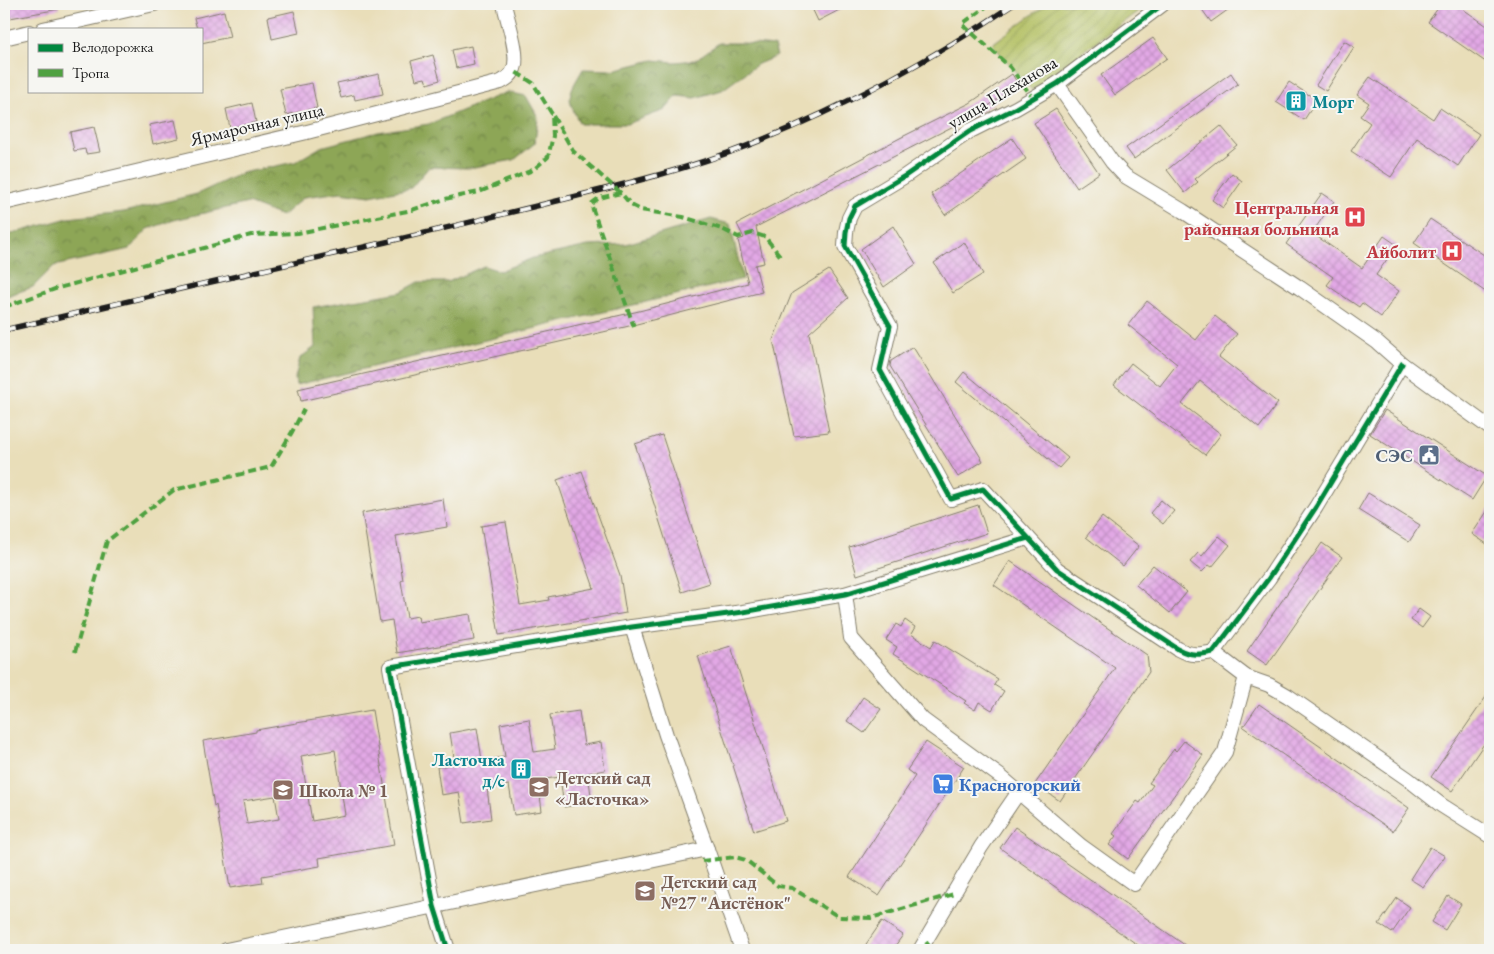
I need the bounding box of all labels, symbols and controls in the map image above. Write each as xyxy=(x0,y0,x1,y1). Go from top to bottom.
legend xyxy=(28,28,202,92)
text: Велодорожка xyxy=(72,37,153,56)
street label: улица Плеханова xyxy=(943,50,1062,134)
text: Тропа xyxy=(72,63,109,82)
building icon: Морг xyxy=(1284,89,1308,113)
place label: Морг xyxy=(1312,90,1354,113)
street label: Ярмарочная улица xyxy=(187,97,327,151)
place label: Центральная районная больница xyxy=(1184,196,1339,240)
hospital icon: Центральная районная больница xyxy=(1343,205,1367,229)
hospital icon: Айболит xyxy=(1440,239,1464,263)
place label: Айболит xyxy=(1365,240,1436,263)
public building icon: СЭС xyxy=(1417,443,1441,467)
place label: СЭС xyxy=(1376,444,1413,467)
place label: Ласточка д/с xyxy=(432,748,506,792)
building icon: Ласточка д/с xyxy=(509,757,533,781)
place label: Детский сад «Ласточка» xyxy=(555,766,651,810)
supermarket icon: Красногорский xyxy=(931,772,955,796)
place label: Красногорский xyxy=(959,773,1081,796)
school or university icon: Детский сад «Ласточка» xyxy=(527,775,551,799)
school or university icon: Школа № 1 xyxy=(271,778,295,802)
place label: Школа № 1 xyxy=(299,779,388,802)
place label: Детский сад №27 "Аистёнок" xyxy=(661,870,791,914)
school or university icon: Детский сад №27 "Аистёнок" xyxy=(633,879,657,903)

